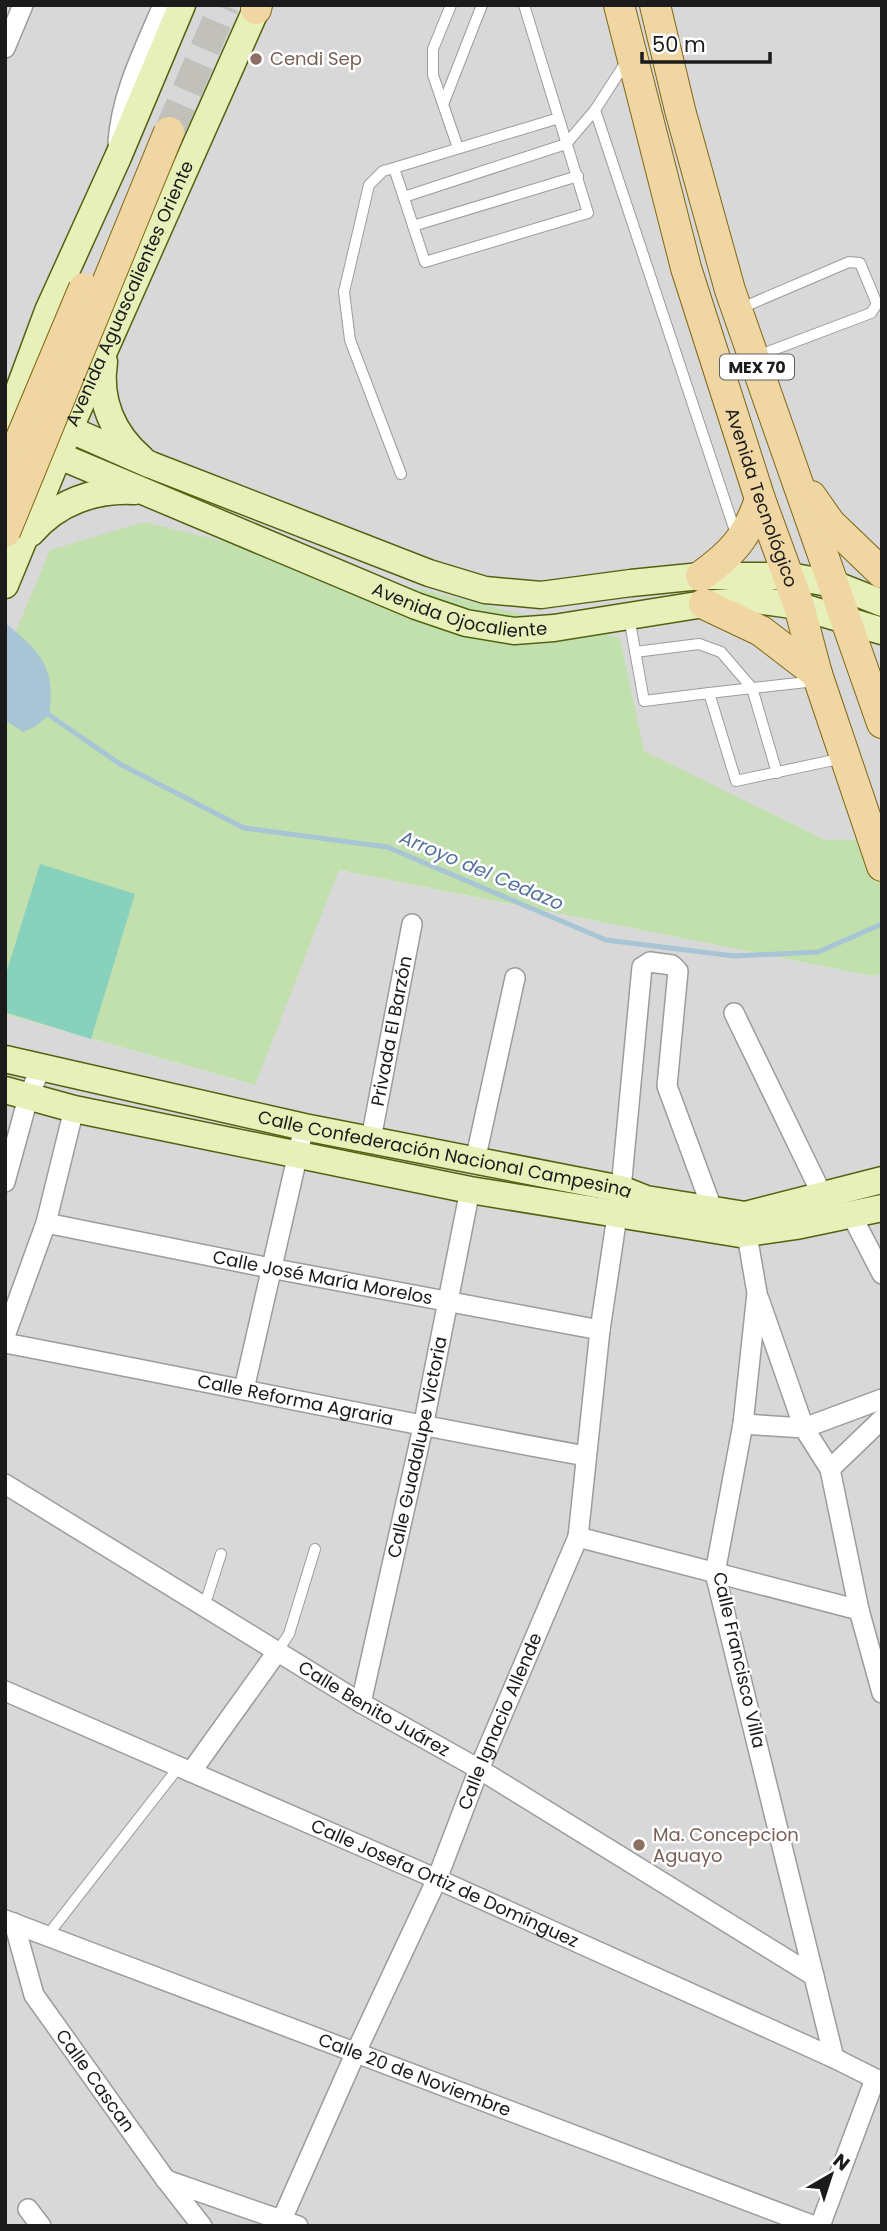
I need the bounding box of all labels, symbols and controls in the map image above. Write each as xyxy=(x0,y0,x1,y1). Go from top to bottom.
scale bar xyxy=(642,21,770,65)
text: 50 m xyxy=(652,30,706,59)
place label: Cendi Sep xyxy=(270,46,362,71)
marker: Cendi Sep xyxy=(248,51,264,67)
street label: Avenida Aguascalientes Oriente xyxy=(59,157,199,430)
road number: MEX 70 xyxy=(720,354,794,380)
street label: Avenida Tecnológico xyxy=(720,404,804,591)
street label: Avenida Ojocaliente xyxy=(368,576,548,643)
water label: Arroyo del Cedazo xyxy=(395,823,568,917)
street label: Privada El Barzón xyxy=(365,954,418,1108)
street label: Calle Confederación Nacional Campesina xyxy=(256,1104,636,1204)
street label: Calle José María Morelos xyxy=(211,1244,435,1310)
street label: Calle Guadalupe Victoria xyxy=(381,1334,453,1560)
street label: Calle Reforma Agraria xyxy=(195,1368,396,1431)
street label: Calle Francisco Villa xyxy=(707,1569,772,1750)
street label: Calle Ignacio Allende xyxy=(451,1629,548,1814)
street label: Calle Benito Juárez xyxy=(294,1654,454,1762)
street label: Calle Josefa Ortiz de Domínguez xyxy=(307,1813,583,1953)
place label: Ma. Concepcion Aguayo xyxy=(653,1822,799,1868)
marker: Ma. Concepcion Aguayo xyxy=(631,1837,647,1853)
street label: Calle Cascan xyxy=(50,2024,141,2137)
street label: Calle 20 de Noviembre xyxy=(315,2027,515,2122)
north arrow xyxy=(796,2140,866,2210)
text: N xyxy=(827,2147,855,2177)

